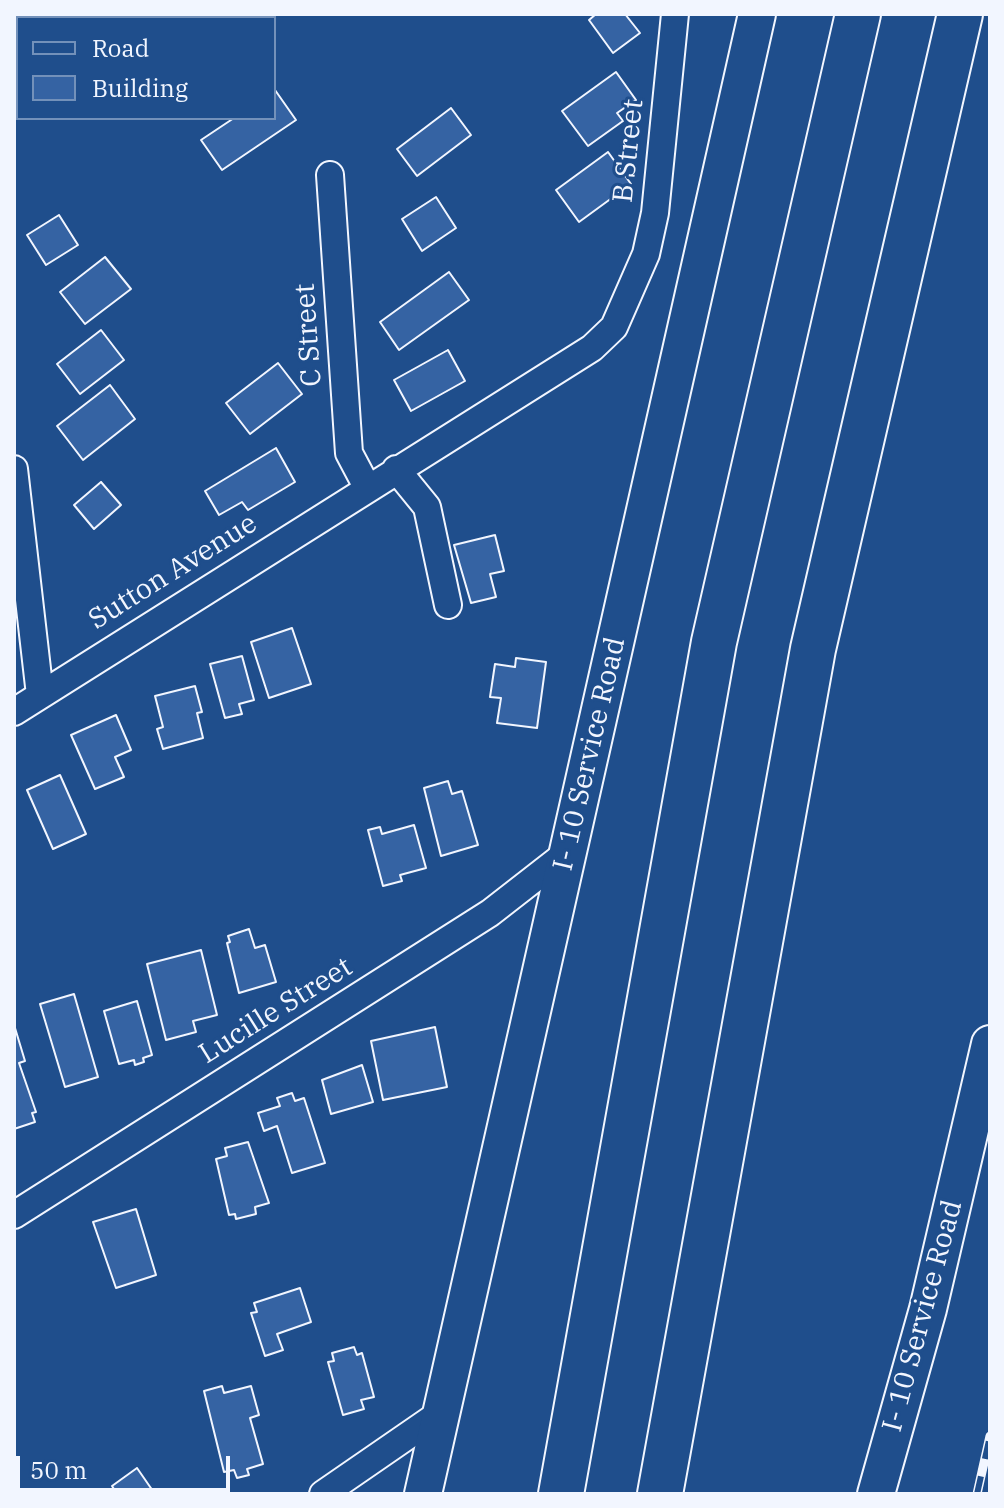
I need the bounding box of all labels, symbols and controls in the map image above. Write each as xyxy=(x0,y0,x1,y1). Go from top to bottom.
legend xyxy=(16,16,276,120)
text: Road xyxy=(92,32,149,64)
text: Building xyxy=(92,72,188,104)
street label: B Street xyxy=(607,98,651,204)
street label: C Street xyxy=(289,282,329,388)
street label: Sutton Avenue xyxy=(83,507,263,637)
street label: I- 10 Service Road xyxy=(547,634,633,874)
street label: Lucille Street xyxy=(193,951,359,1071)
street label: I- 10 Service Road xyxy=(876,1197,970,1435)
scale bar xyxy=(20,1440,234,1490)
text: 50 m xyxy=(30,1454,87,1486)

